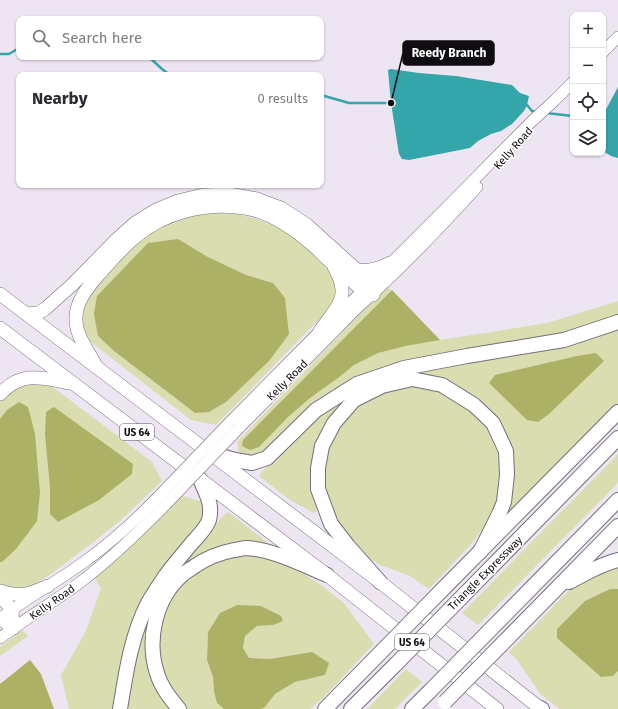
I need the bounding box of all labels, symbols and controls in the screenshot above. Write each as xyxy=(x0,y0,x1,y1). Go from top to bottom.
map controls xyxy=(570,12,606,156)
button: + xyxy=(570,12,606,48)
search box xyxy=(16,16,324,60)
icon: search xyxy=(30,27,52,49)
text: Search here xyxy=(62,29,142,47)
callout: Reedy Branch xyxy=(403,41,494,65)
text: Reedy Branch xyxy=(412,46,486,60)
button: − xyxy=(570,48,606,84)
button: locate xyxy=(570,84,606,120)
text: Nearby xyxy=(32,88,87,109)
text: 0 results xyxy=(257,91,308,106)
button: layers xyxy=(570,120,606,156)
street label: Kelly Road xyxy=(491,125,536,172)
street label: Kelly Road xyxy=(264,357,310,403)
road number: US 64 xyxy=(120,424,154,440)
street label: Triangle Expressway xyxy=(446,533,526,613)
street label: Kelly Road xyxy=(27,582,77,623)
road number: US 64 xyxy=(395,634,429,650)

